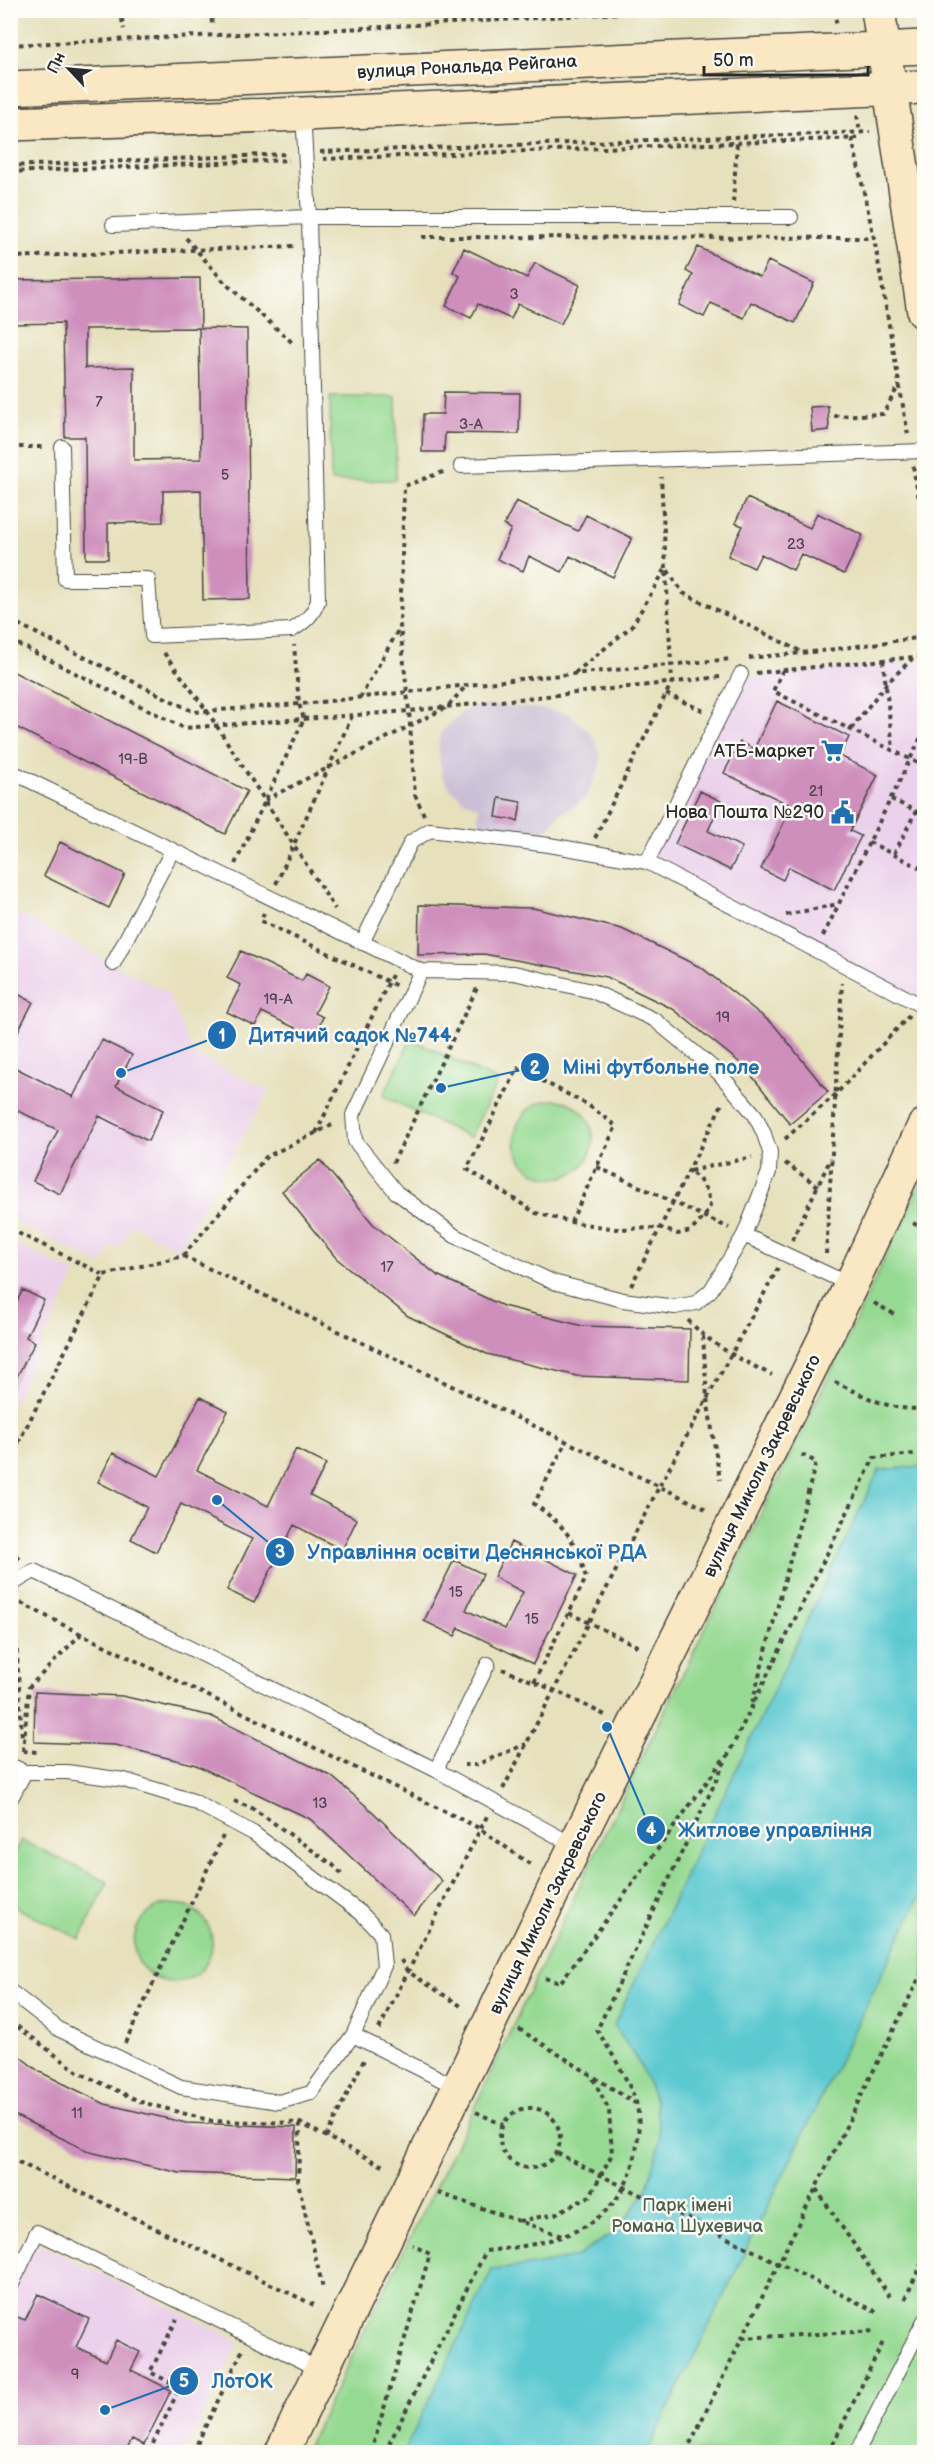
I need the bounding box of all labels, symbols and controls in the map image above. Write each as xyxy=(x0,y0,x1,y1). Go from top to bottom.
north arrow xyxy=(39,39,99,99)
scale bar xyxy=(704,39,868,77)
text: Пн xyxy=(44,49,70,77)
text: 50 m xyxy=(713,50,754,71)
street label: вулиця Рональда Рейгана xyxy=(356,51,578,83)
house number: 3 xyxy=(509,285,519,304)
house number: 7 xyxy=(95,393,103,412)
house number: 3-А xyxy=(459,415,484,434)
house number: 5 xyxy=(221,466,229,485)
house number: 23 xyxy=(787,535,805,554)
supermarket icon: АТБ-маркет xyxy=(820,738,846,764)
place label: АТБ-маркет xyxy=(713,741,816,762)
house number: 19-В xyxy=(118,750,148,769)
house number: 21 xyxy=(809,782,823,801)
public building icon: Нова Пошта №290 xyxy=(829,799,855,825)
place label: Нова Пошта №290 xyxy=(665,802,824,823)
house number: 19-А xyxy=(263,990,293,1009)
house number: 19 xyxy=(716,1008,730,1027)
callout: Дитячий садок №744 xyxy=(207,1016,464,1054)
text: Дитячий садок №744 xyxy=(249,1024,452,1048)
text: 1 xyxy=(218,1026,226,1047)
callout: Міні футбольне поле xyxy=(520,1048,771,1086)
text: Міні футбольне поле xyxy=(563,1056,759,1080)
text: 2 xyxy=(530,1058,541,1079)
house number: 17 xyxy=(380,1258,394,1277)
street label: вулиця Миколи Закревського xyxy=(699,1351,825,1581)
callout: Управління освіти Деснянської РДА xyxy=(265,1533,658,1571)
text: Управління освіти Деснянської РДА xyxy=(307,1541,647,1565)
text: 3 xyxy=(275,1542,285,1563)
house number: 15 xyxy=(449,1583,463,1602)
house number: 15 xyxy=(525,1610,539,1629)
street label: вулиця Миколи Закревського xyxy=(485,1788,611,2018)
house number: 13 xyxy=(312,1794,328,1813)
callout: Житлове управління xyxy=(636,1811,884,1849)
text: Житлове управління xyxy=(678,1819,872,1843)
text: 4 xyxy=(646,1820,657,1841)
house number: 11 xyxy=(71,2104,83,2123)
park label: Парк імені Романа Шухевича xyxy=(611,2195,763,2237)
callout: ЛотОК xyxy=(169,2362,284,2400)
house number: 9 xyxy=(71,2365,79,2384)
text: ЛотОК xyxy=(210,2370,273,2394)
text: 5 xyxy=(179,2371,189,2392)

